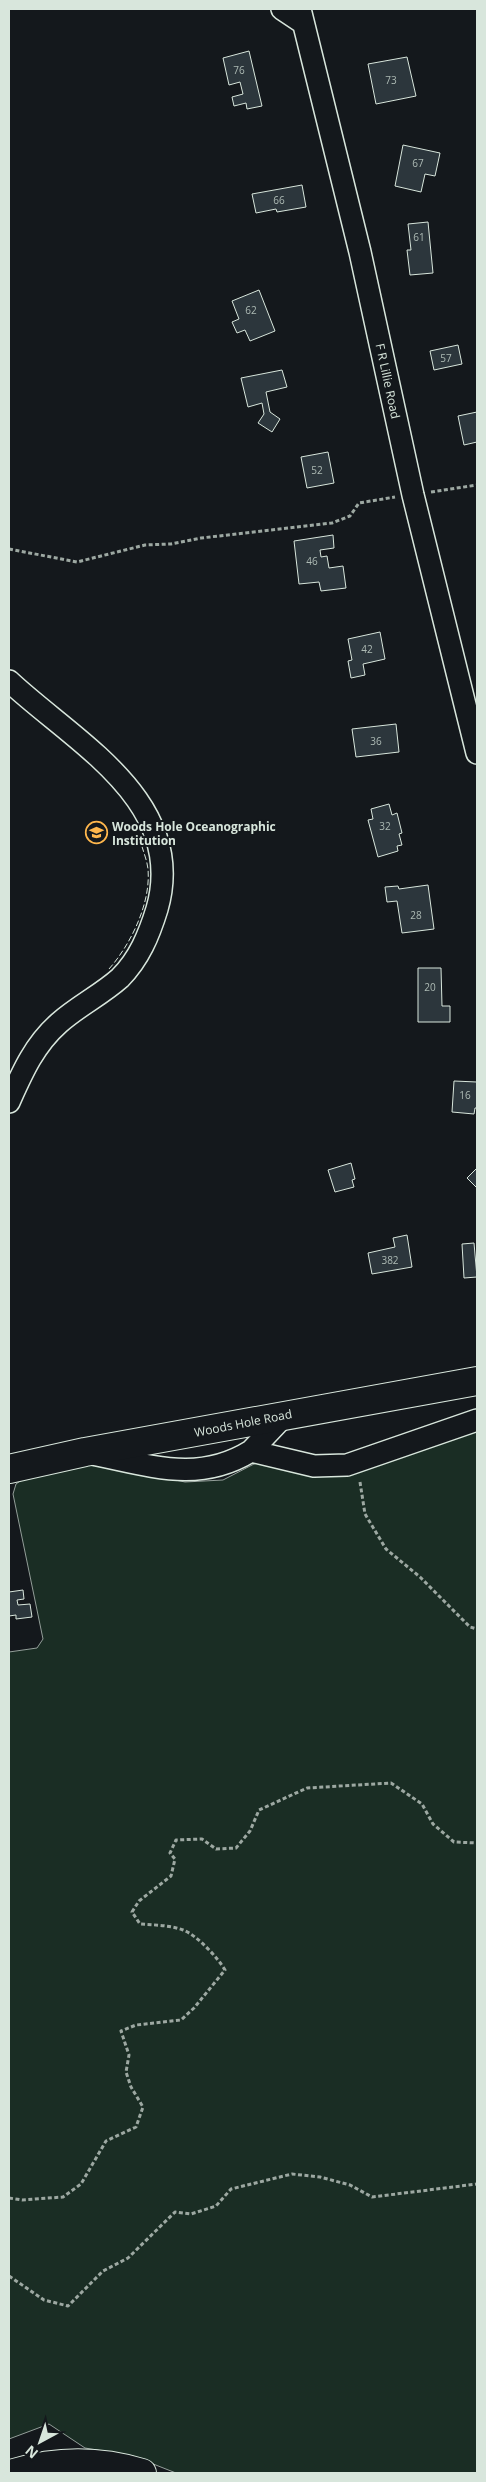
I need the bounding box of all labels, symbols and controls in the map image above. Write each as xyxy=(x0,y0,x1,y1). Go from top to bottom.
house number: 76 xyxy=(233,63,245,77)
house number: 73 xyxy=(385,73,397,87)
house number: 67 xyxy=(412,156,424,170)
house number: 66 xyxy=(273,193,285,207)
house number: 61 xyxy=(413,230,425,244)
house number: 62 xyxy=(245,303,257,317)
street label: F R Lillie Road xyxy=(372,342,404,420)
house number: 57 xyxy=(440,351,452,365)
house number: 52 xyxy=(311,463,323,477)
house number: 46 xyxy=(306,554,318,568)
house number: 42 xyxy=(361,642,373,656)
house number: 36 xyxy=(370,734,382,748)
place label: Woods Hole Oceanographic Institution xyxy=(112,818,276,849)
house number: 32 xyxy=(379,819,391,833)
school or university icon: Woods Hole Oceanographic Institution xyxy=(84,821,108,845)
house number: 28 xyxy=(410,908,422,922)
house number: 20 xyxy=(424,980,436,994)
house number: 16 xyxy=(459,1088,471,1102)
house number: 382 xyxy=(381,1253,399,1267)
street label: Woods Hole Road xyxy=(193,1405,293,1441)
north arrow xyxy=(15,2417,65,2467)
text: N xyxy=(21,2441,42,2463)

